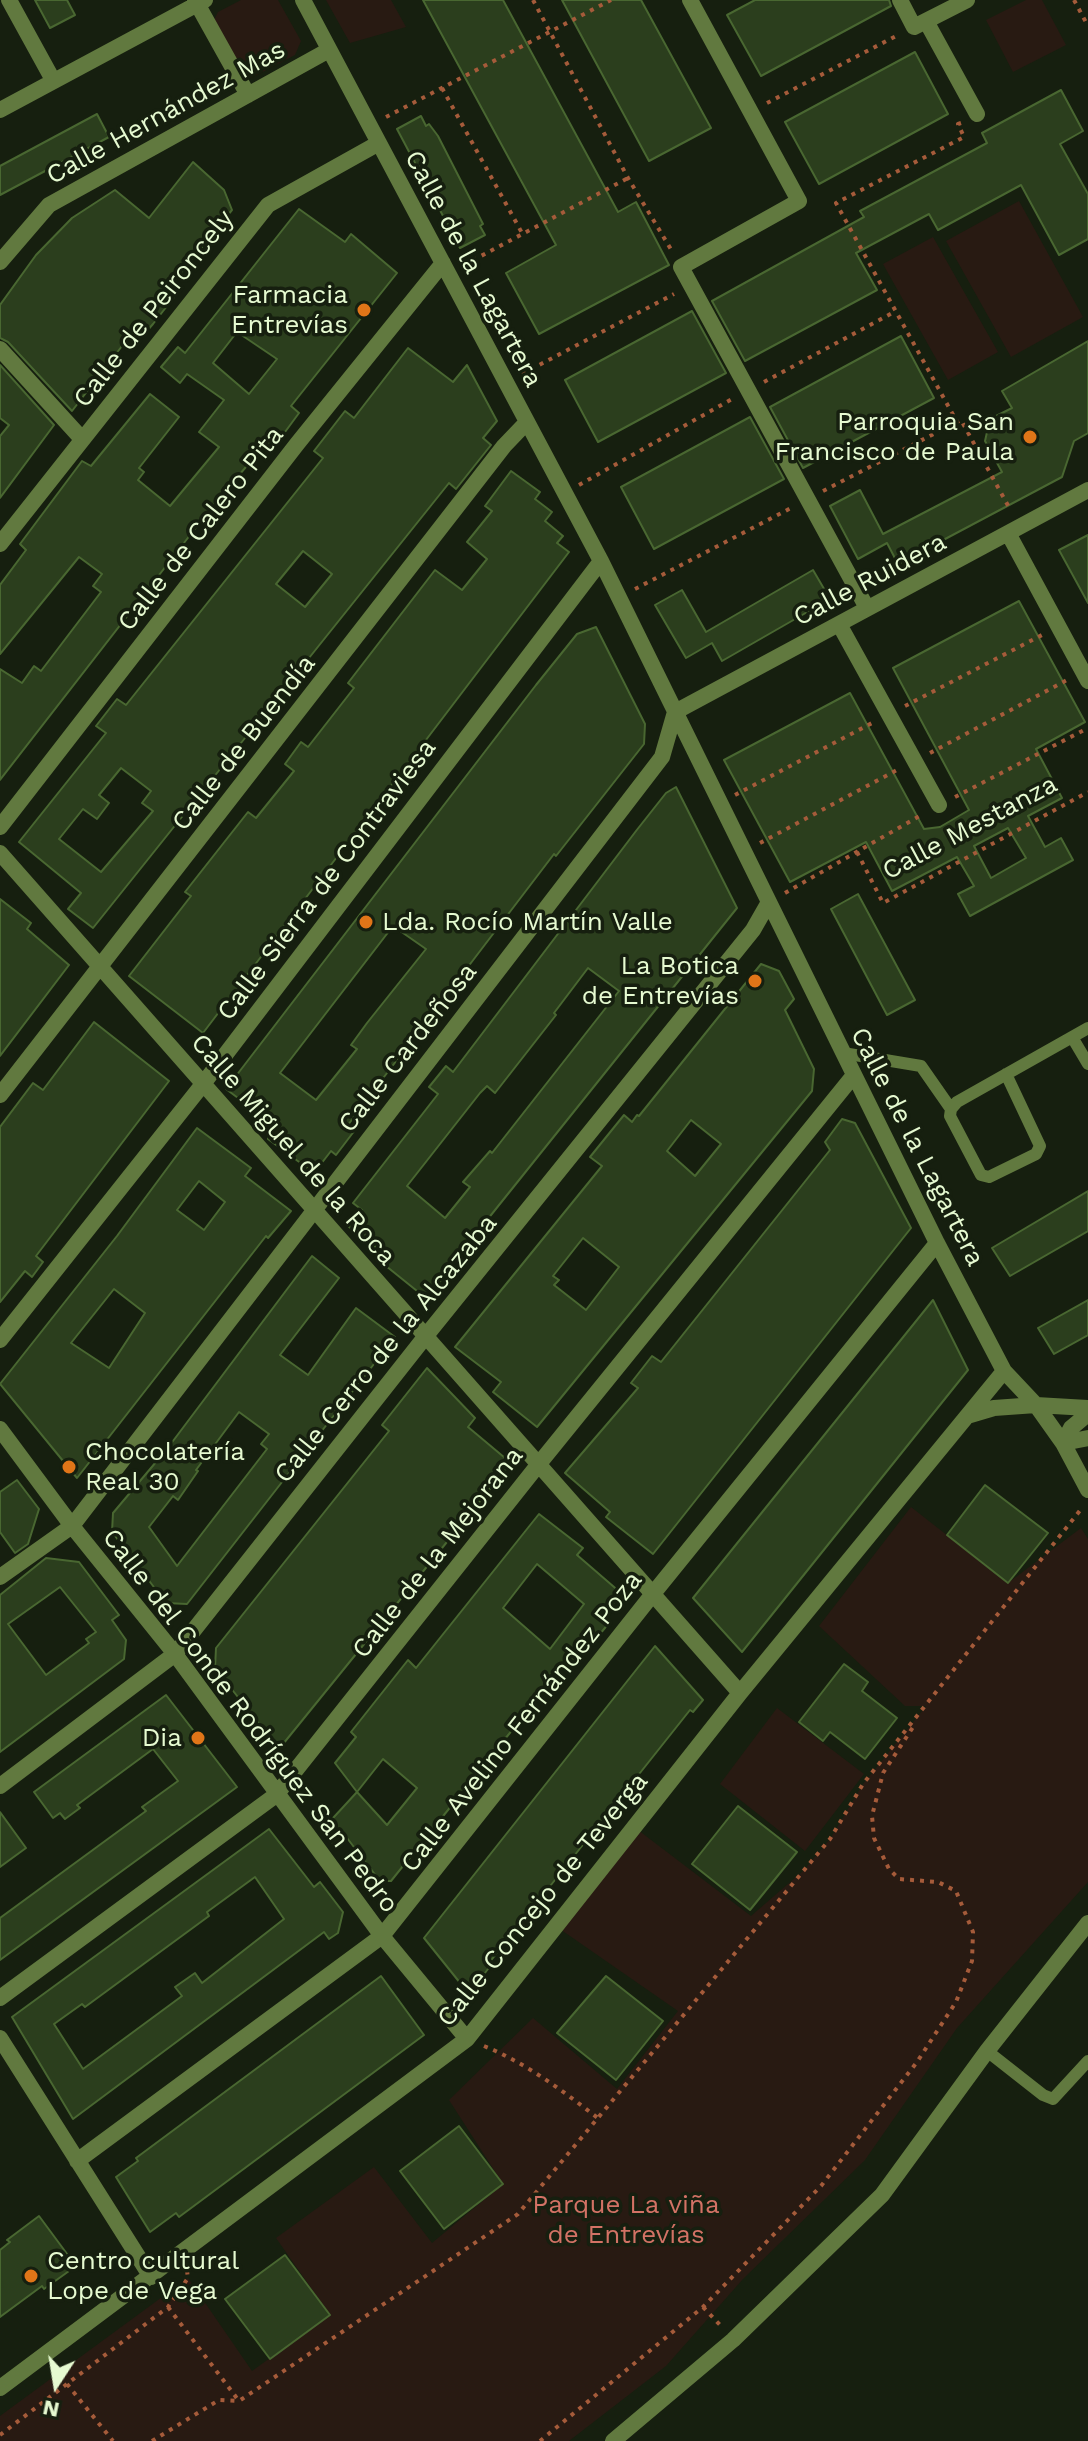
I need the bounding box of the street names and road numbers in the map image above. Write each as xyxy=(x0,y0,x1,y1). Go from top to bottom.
street label: Calle Hernández Mas xyxy=(41,34,291,192)
street label: Calle de la Lagartera xyxy=(397,145,549,393)
street label: Calle de Peironcely xyxy=(67,204,241,414)
street label: Calle de Calero Pita xyxy=(111,420,291,638)
street label: Calle Ruidera xyxy=(788,527,952,633)
street label: Calle de Buendía xyxy=(166,649,322,837)
street label: Calle Sierra de Contraviesa xyxy=(211,733,443,1027)
street label: Calle Mestanza xyxy=(877,769,1063,887)
street label: Calle Cardeñosa xyxy=(332,957,484,1139)
street label: Calle de la Lagartera xyxy=(843,1023,991,1271)
street label: Calle Miguel de la Roca xyxy=(184,1028,402,1272)
street label: Calle Cerro de la Alcazaba xyxy=(268,1209,504,1489)
street label: Calle de la Mejorana xyxy=(346,1441,530,1665)
street label: Calle del Conde Rodríguez San Pedro xyxy=(95,1523,405,1919)
street label: Calle Avelino Fernández Poza xyxy=(395,1565,649,1879)
street label: Calle Concejo de Teverga xyxy=(431,1767,655,2033)

